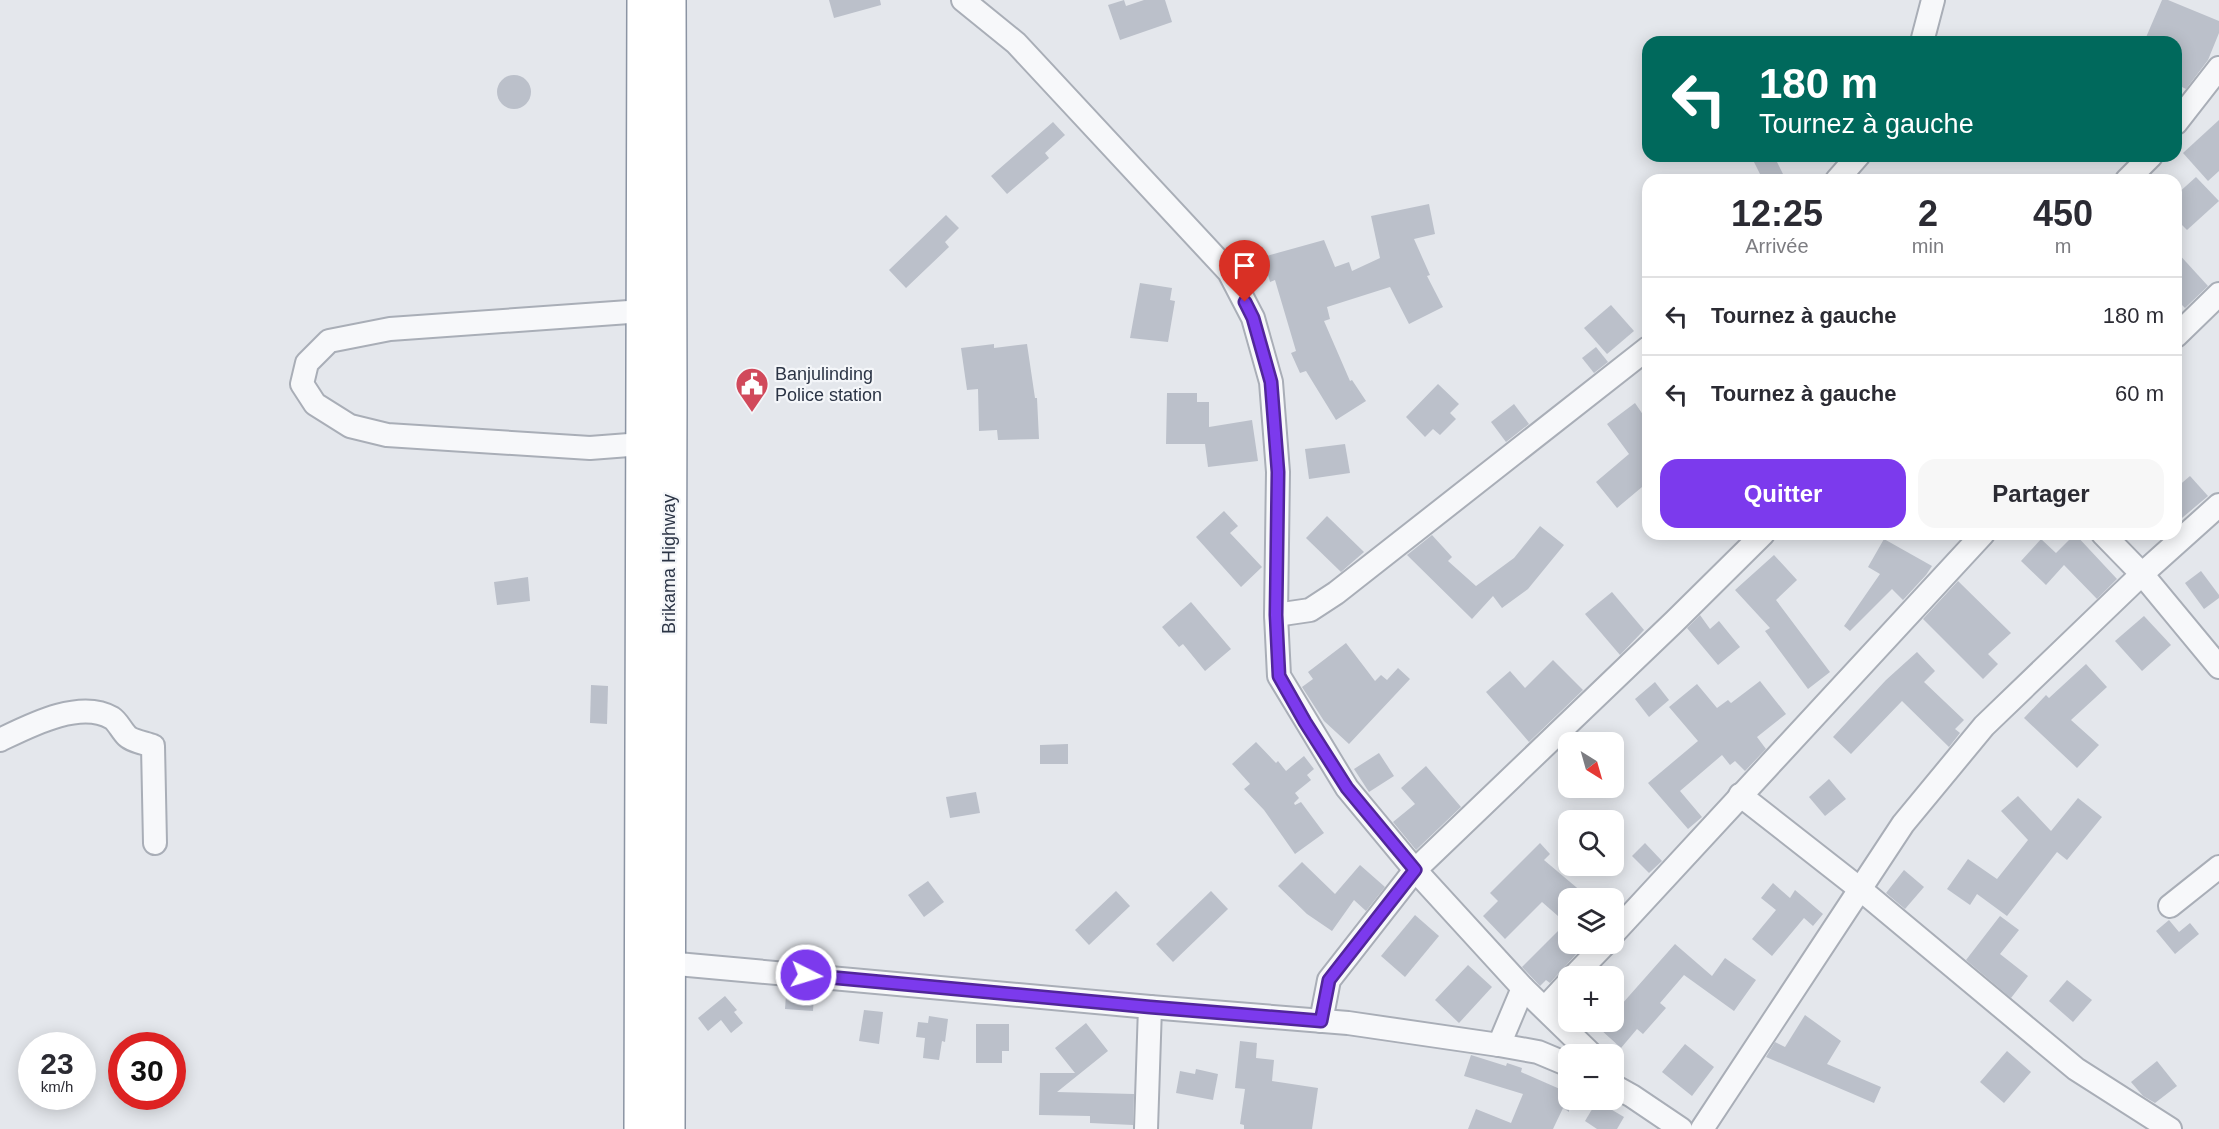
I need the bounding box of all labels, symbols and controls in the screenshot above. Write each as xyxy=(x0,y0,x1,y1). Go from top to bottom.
icon: left xyxy=(1660,60,1738,138)
text: 180 m xyxy=(1759,60,1878,107)
text: Tournez à gauche xyxy=(1759,109,1974,139)
text: 12:25 xyxy=(1731,193,1823,234)
text: 2 xyxy=(1918,193,1938,234)
text: 450 xyxy=(2033,193,2093,234)
text: Arrivée xyxy=(1745,235,1809,257)
text: min xyxy=(1912,235,1944,257)
text: m xyxy=(2055,235,2071,257)
pin xyxy=(1219,240,1270,302)
icon: arrive xyxy=(1228,249,1261,282)
icon: left xyxy=(1660,300,1693,333)
text: Tournez à gauche xyxy=(1711,303,1896,328)
text: 180 m xyxy=(2103,303,2164,328)
place label: Banjulinding Police station xyxy=(775,364,882,405)
public building icon: Banjulinding Police station xyxy=(734,366,770,413)
icon: left xyxy=(1660,378,1693,411)
text: Tournez à gauche xyxy=(1711,381,1896,406)
text: 60 m xyxy=(2115,381,2164,406)
button: Quitter xyxy=(1660,459,1906,528)
button: Partager xyxy=(1918,459,2164,528)
street label: Brikama Highway xyxy=(659,494,679,634)
north arrow xyxy=(1558,732,1624,798)
map controls xyxy=(1558,732,1624,1110)
button: search xyxy=(1558,810,1624,876)
button: layers xyxy=(1558,888,1624,954)
position arrow xyxy=(774,943,838,1007)
button: + xyxy=(1558,966,1624,1032)
speed limit sign: 30 xyxy=(108,1032,186,1110)
button: − xyxy=(1558,1044,1624,1110)
text: 23 xyxy=(40,1047,74,1080)
text: km/h xyxy=(41,1078,73,1095)

